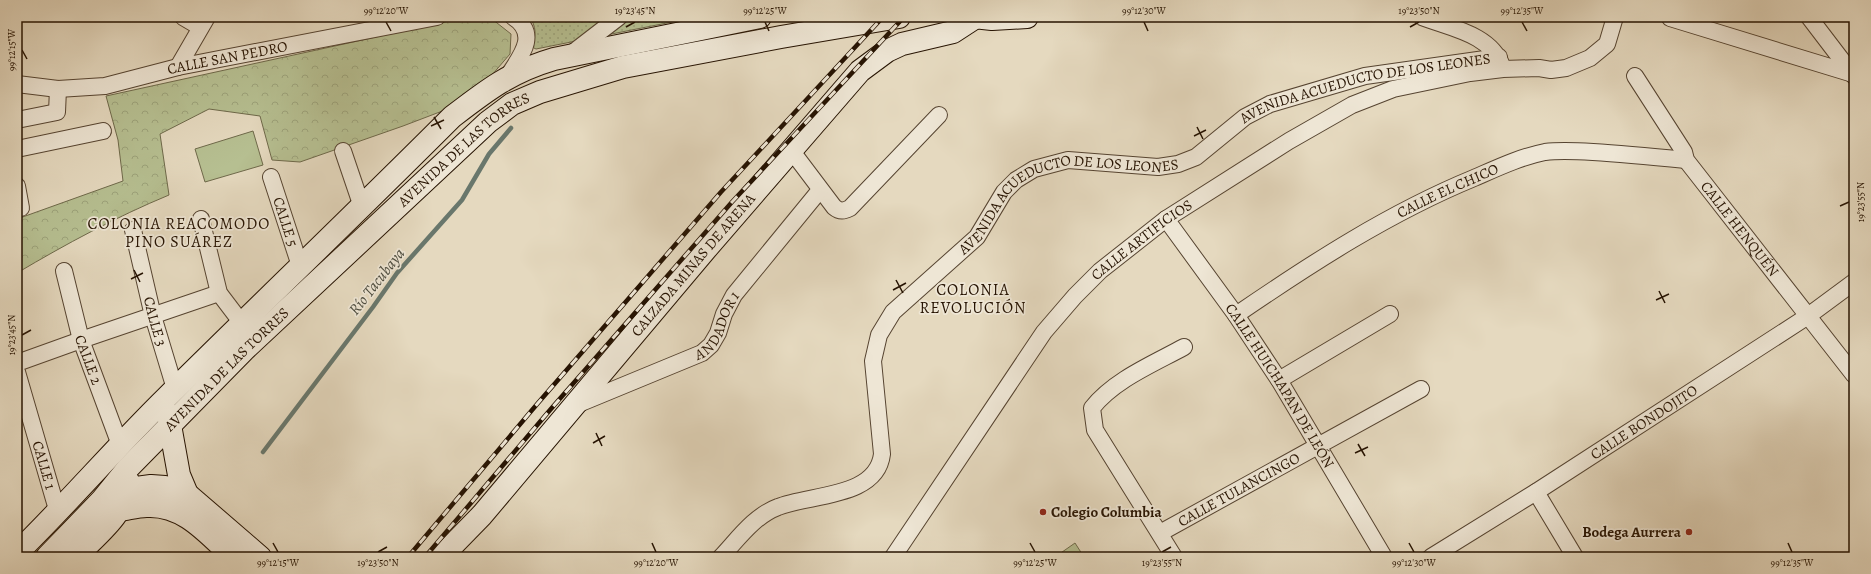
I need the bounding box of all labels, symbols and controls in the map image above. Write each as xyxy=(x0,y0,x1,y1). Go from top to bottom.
text: 99°12'20"W xyxy=(364,4,409,17)
text: 19°23'45"N xyxy=(615,4,655,17)
text: 99°12'25"W xyxy=(743,4,787,17)
text: 99°12'30"W xyxy=(1122,4,1167,17)
text: 19°23'50"N xyxy=(1398,4,1440,17)
text: 99°12'35"W xyxy=(1501,4,1544,17)
text: 99°12'15"W xyxy=(5,28,18,71)
street label: CALLE SAN PEDRO xyxy=(165,36,289,79)
street label: AVENIDA ACUEDUCTO DE LOS LEONES xyxy=(1234,48,1492,128)
street label: AVENIDA DE LAS TORRES xyxy=(393,88,533,212)
street label: AVENIDA ACUEDUCTO DE LOS LEONES xyxy=(953,150,1180,260)
street label: CALLE EL CHICO xyxy=(1393,159,1502,223)
street label: CALLE HENQUÉN xyxy=(1696,177,1783,281)
text: 19°23'55"N xyxy=(1854,182,1867,222)
street label: CALZADA MINAS DE ARENA xyxy=(626,189,760,341)
street label: CALLE 5 xyxy=(268,194,303,249)
street label: CALLE ARTIFICIOS xyxy=(1087,195,1196,284)
district label: COLONIA REACOMODO PINO SUÁREZ xyxy=(88,213,270,253)
water label: Río Tacubaya xyxy=(344,243,410,320)
district label: COLONIA REVOLUCIÓN xyxy=(920,279,1026,319)
street label: ANDADOR 1 xyxy=(691,286,744,365)
street label: CALLE 3 xyxy=(139,295,172,349)
street label: CALLE HUICHAPAN DE LEÓN xyxy=(1221,299,1339,472)
street label: AVENIDA DE LAS TORRES xyxy=(159,303,293,436)
text: 19°23'45"N xyxy=(5,315,18,355)
street label: CALLE 2 xyxy=(70,333,107,387)
street label: CALLE BONDOJITO xyxy=(1586,380,1701,464)
street label: CALLE 1 xyxy=(28,438,61,492)
street label: CALLE TULANCINGO xyxy=(1174,448,1303,531)
place label: Colegio Columbia xyxy=(1051,502,1162,522)
marker: Colegio Columbia xyxy=(1038,507,1048,517)
place label: Bodega Aurrera xyxy=(1582,522,1682,542)
marker: Bodega Aurrera xyxy=(1684,527,1694,537)
text: 99°12'15"W xyxy=(257,556,300,569)
text: 19°23'50"N xyxy=(357,556,399,569)
text: 99°12'20"W xyxy=(634,556,679,569)
text: 99°12'25"W xyxy=(1013,556,1057,569)
text: 19°23'55"N xyxy=(1142,556,1182,569)
text: 99°12'30"W xyxy=(1392,556,1437,569)
text: 99°12'35"W xyxy=(1771,556,1814,569)

